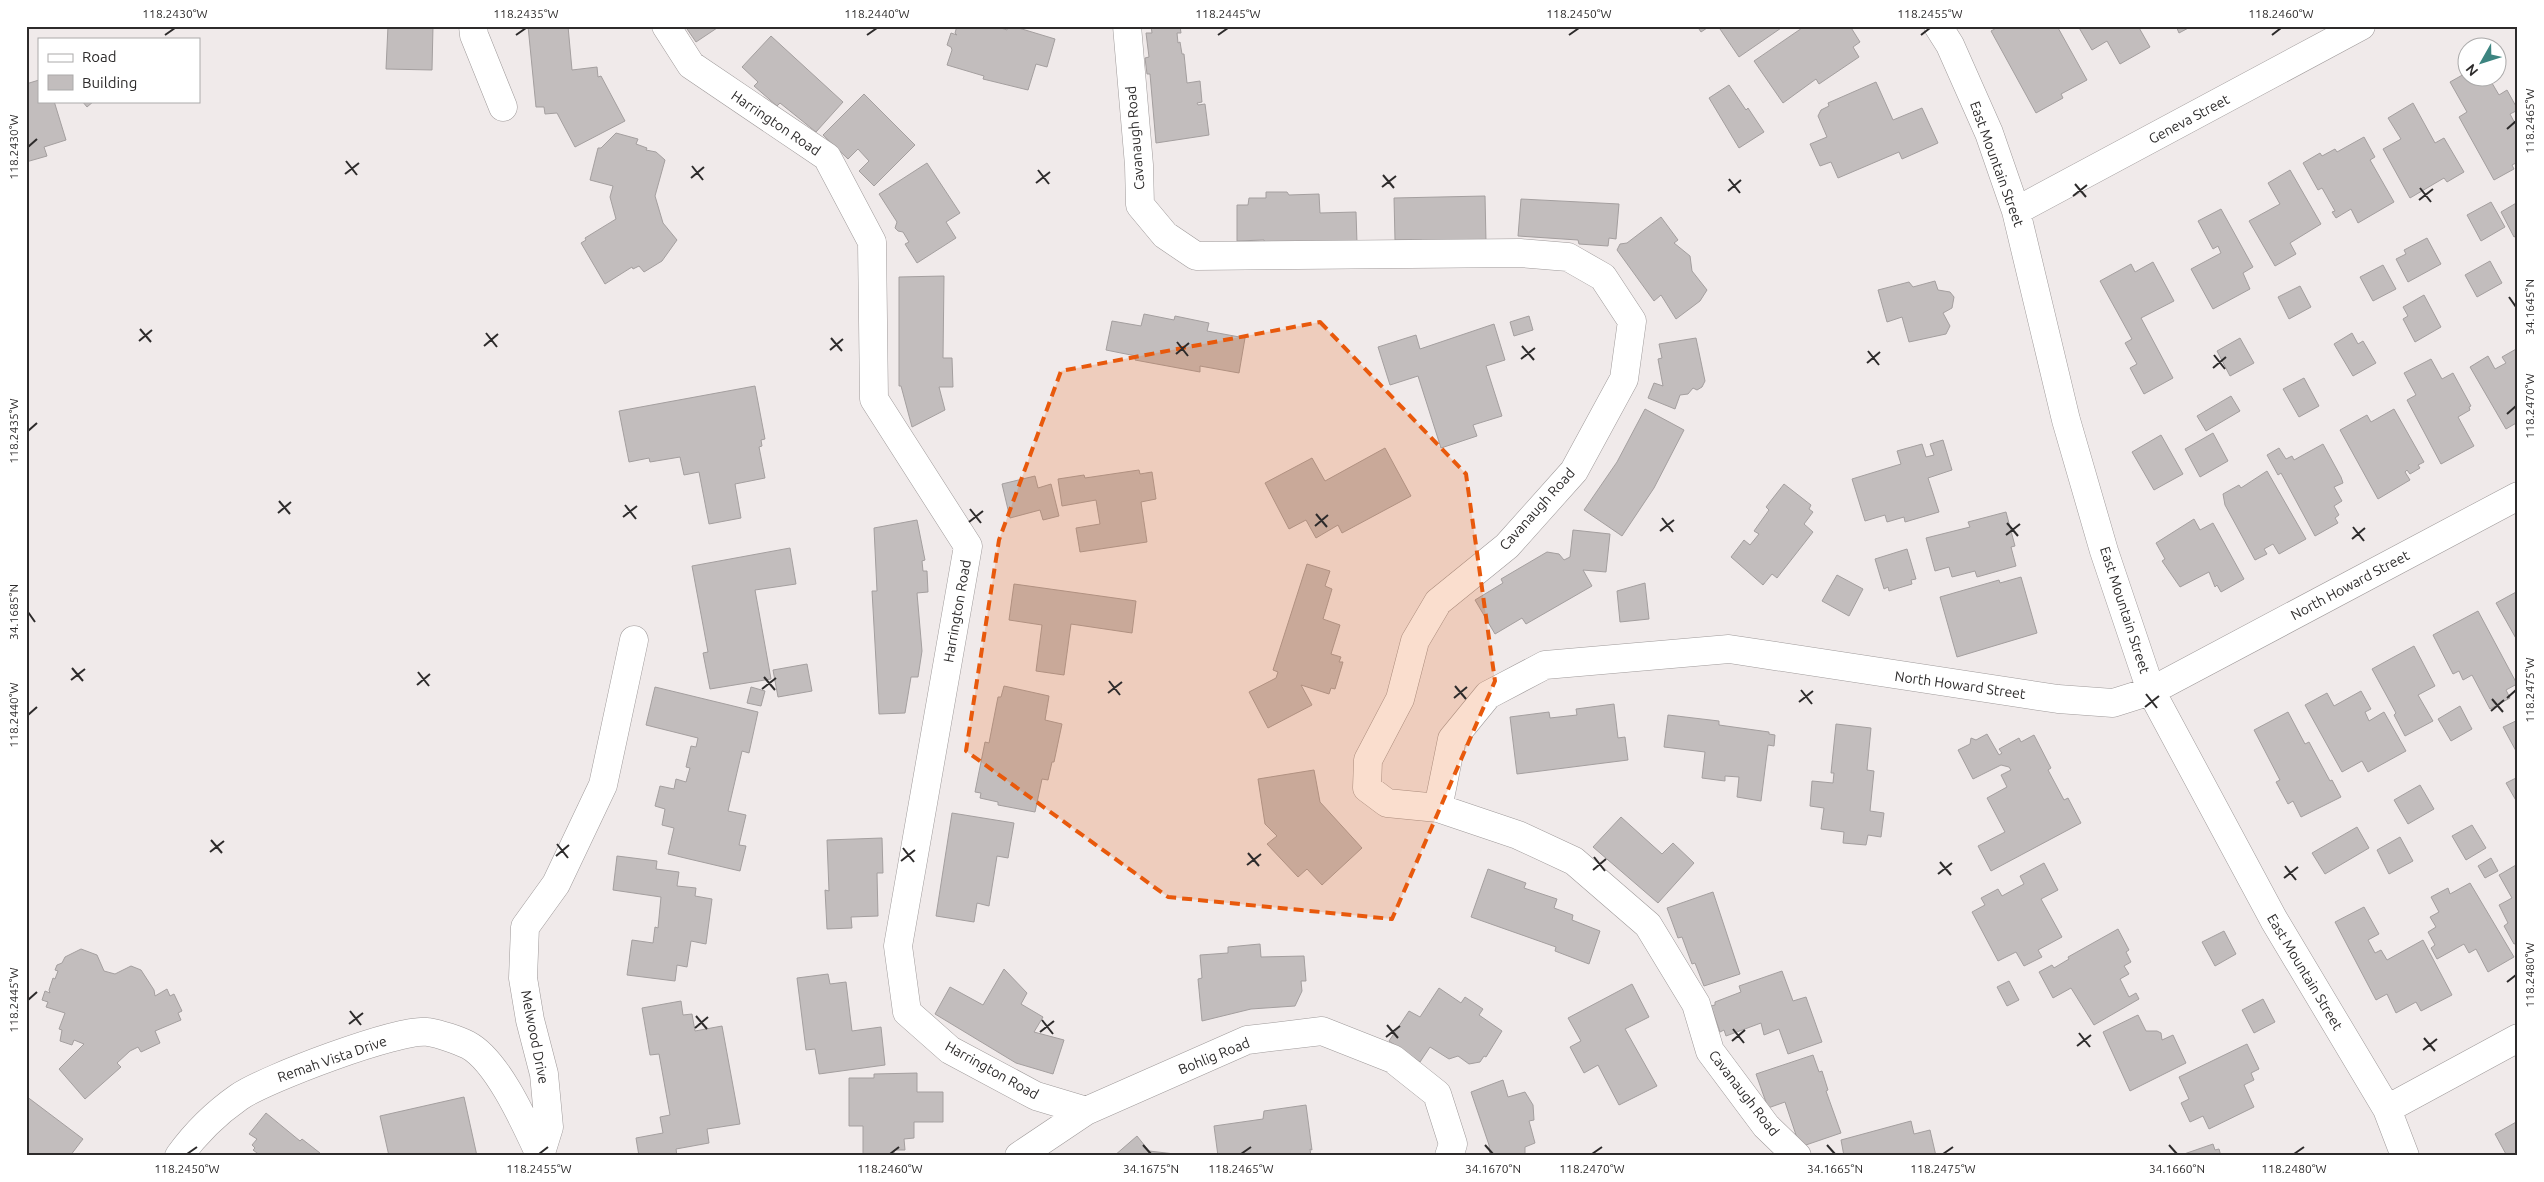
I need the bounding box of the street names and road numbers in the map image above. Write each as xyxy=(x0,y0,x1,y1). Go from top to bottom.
street label: Cavanaugh Road xyxy=(1122,85,1148,191)
street label: Harrington Road xyxy=(728,87,824,159)
street label: Geneva Street xyxy=(2146,91,2233,147)
street label: East Mountain Street xyxy=(1967,99,2027,229)
street label: Cavanaugh Road xyxy=(1496,465,1578,553)
street label: East Mountain Street xyxy=(2097,545,2153,676)
street label: North Howard Street xyxy=(2288,547,2412,623)
street label: Harrington Road xyxy=(940,558,974,664)
street label: North Howard Street xyxy=(1894,668,2027,702)
street label: East Mountain Street xyxy=(2264,911,2346,1033)
street label: Melwood Drive xyxy=(518,989,552,1085)
street label: Remah Vista Drive xyxy=(275,1033,389,1085)
street label: Bohlig Road xyxy=(1176,1034,1252,1078)
street label: Harrington Road xyxy=(943,1038,1041,1102)
street label: Cavanaugh Road xyxy=(1706,1047,1782,1139)

